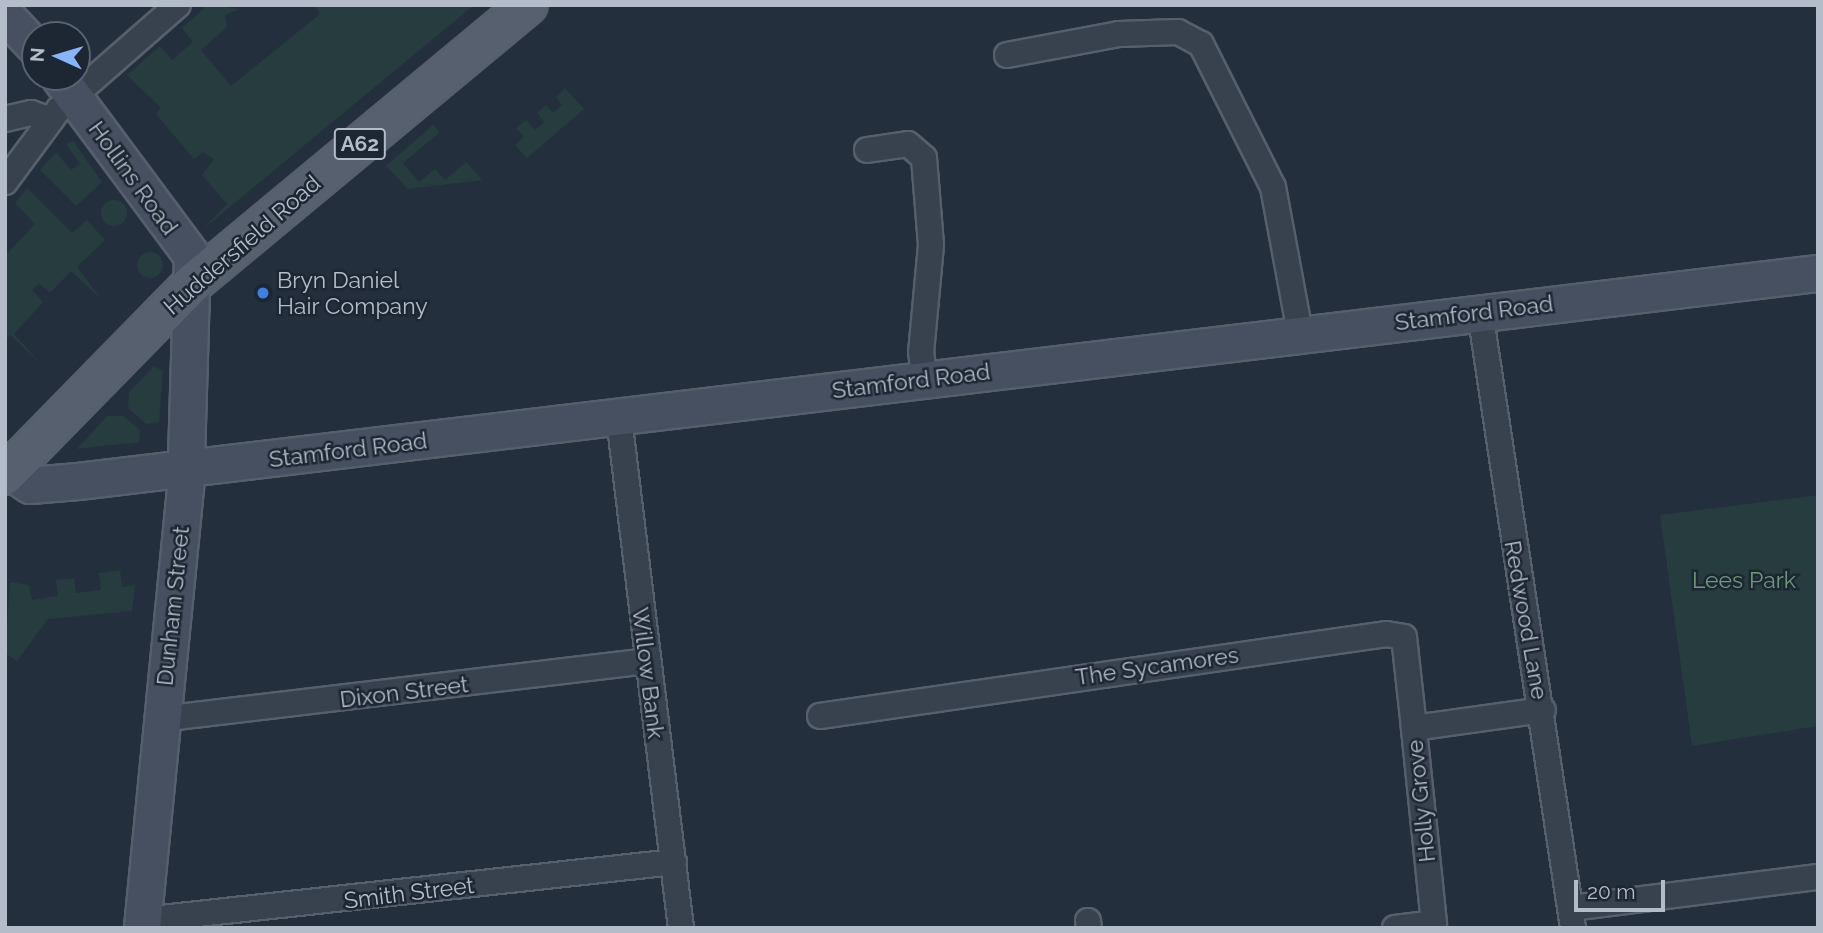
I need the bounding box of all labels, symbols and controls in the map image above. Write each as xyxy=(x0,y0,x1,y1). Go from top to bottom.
north arrow xyxy=(21,21,91,91)
text: N xyxy=(26,47,49,63)
street label: Hollins Road xyxy=(83,116,183,240)
road number: A62 xyxy=(334,127,386,162)
street label: Huddersfield Road xyxy=(158,169,326,321)
place label: Bryn Daniel Hair Company xyxy=(277,266,428,320)
marker: Bryn Daniel Hair Company xyxy=(255,285,271,301)
street label: Stamford Road xyxy=(1393,290,1555,336)
street label: Stamford Road xyxy=(830,358,992,404)
street label: Stamford Road xyxy=(267,427,429,473)
street label: Dunham Street xyxy=(151,525,195,687)
street label: Redwood Lane xyxy=(1498,538,1554,702)
park label: Lees Park xyxy=(1692,566,1796,594)
street label: Willow Bank xyxy=(626,605,670,741)
street label: The Sycamores xyxy=(1074,641,1240,691)
street label: Dixon Street xyxy=(338,670,470,714)
street label: Holly Grove xyxy=(1401,738,1441,864)
scale bar xyxy=(1578,866,1669,910)
street label: Smith Street xyxy=(342,871,476,915)
text: 20 m xyxy=(1587,879,1635,904)

